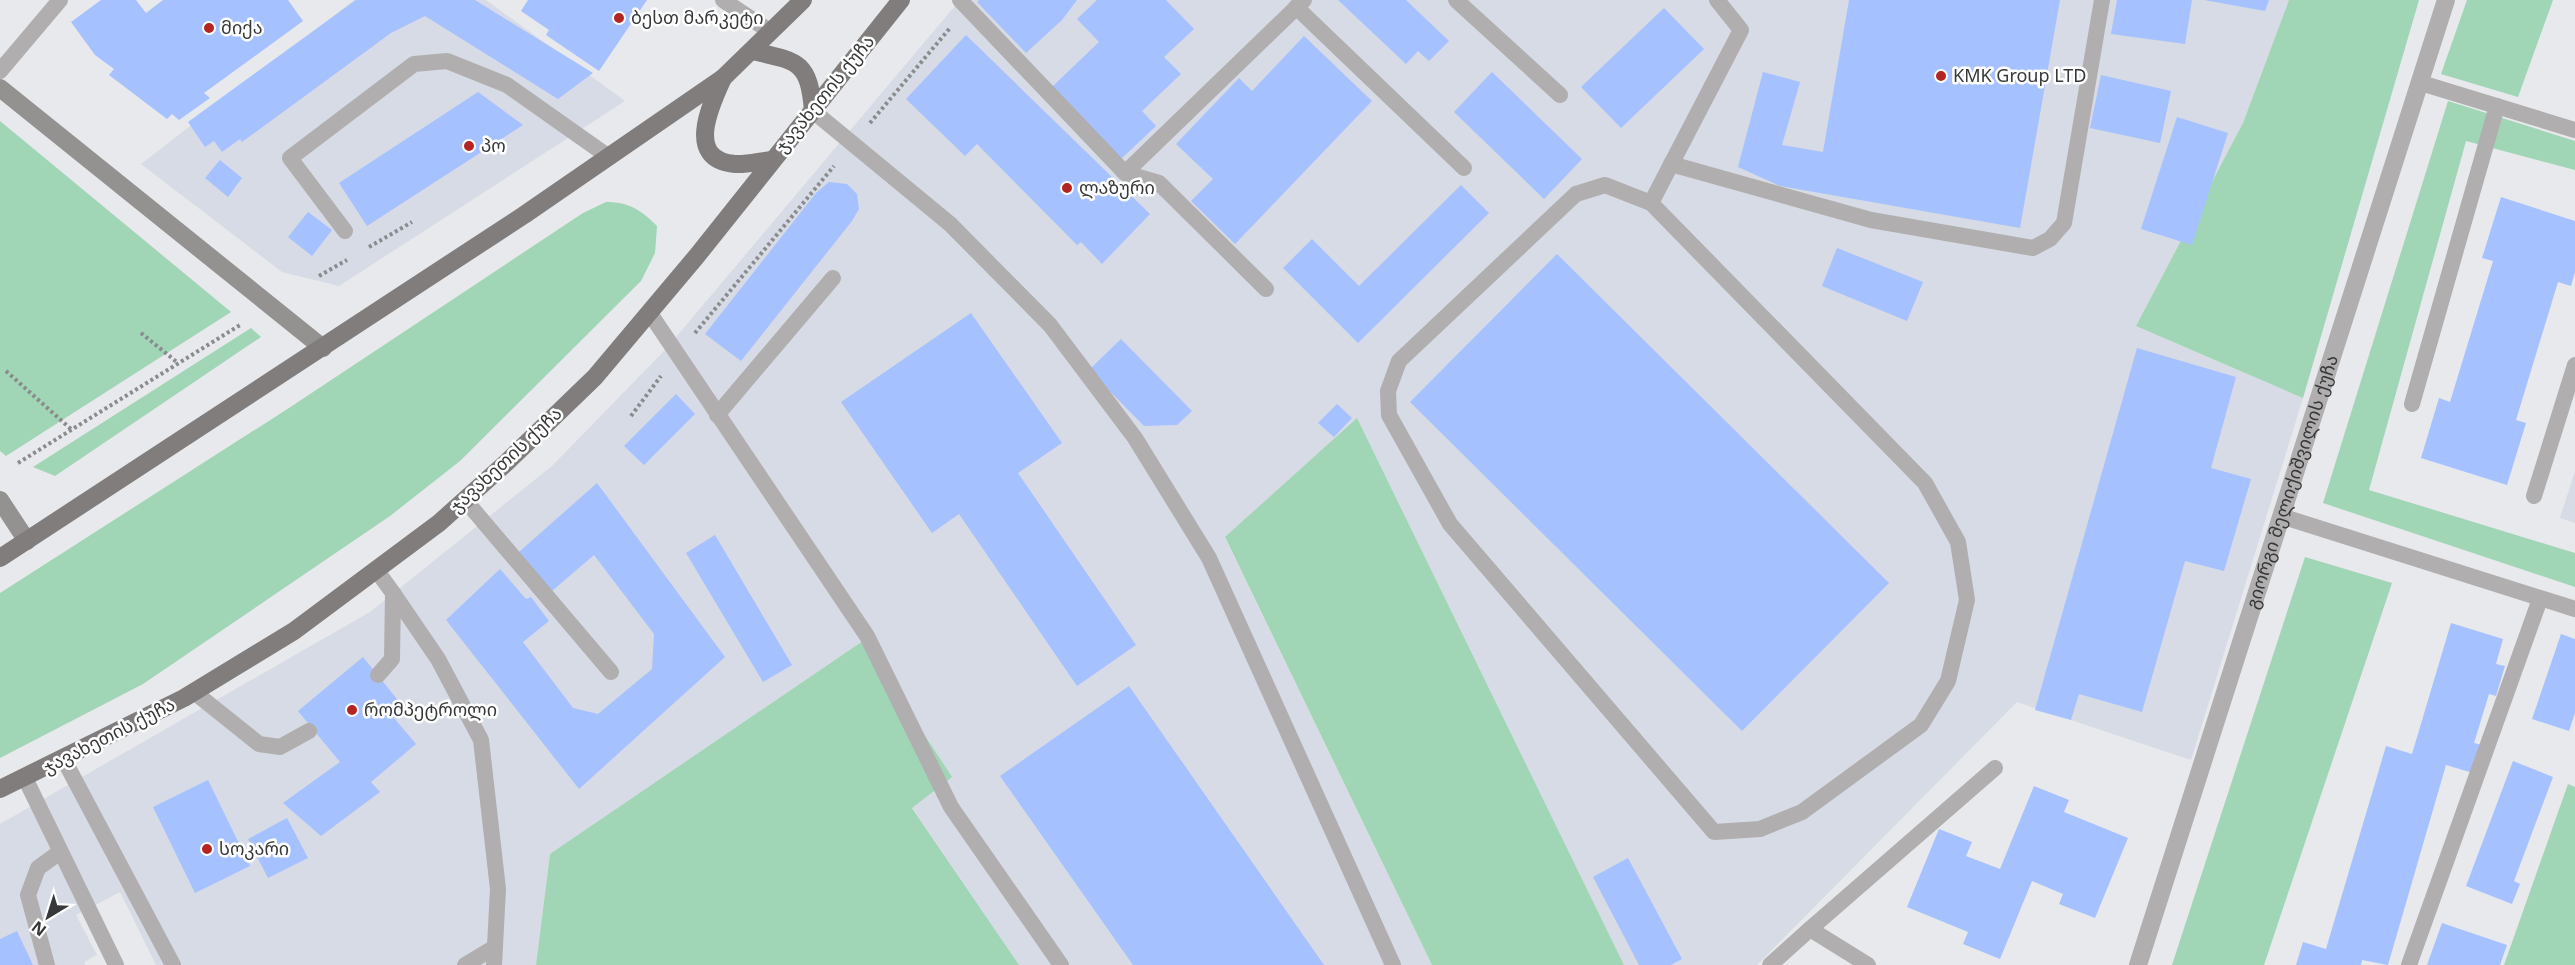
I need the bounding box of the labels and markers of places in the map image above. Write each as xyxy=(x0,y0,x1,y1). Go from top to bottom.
place label: ბესთ მარკეტი xyxy=(631,5,764,29)
marker: ბესთ მარკეტი xyxy=(612,11,626,25)
place label: მიქა xyxy=(221,15,263,39)
marker: მიქა xyxy=(202,21,216,35)
place label: KMK Group LTD xyxy=(1953,63,2086,87)
marker: KMK Group LTD xyxy=(1934,69,1948,83)
place label: პო xyxy=(481,133,506,157)
marker: პო xyxy=(462,139,476,153)
place label: ლაზური xyxy=(1079,175,1155,199)
marker: ლაზური xyxy=(1060,181,1074,195)
place label: რომპეტროლი xyxy=(364,697,497,721)
marker: რომპეტროლი xyxy=(345,703,359,717)
place label: სოკარი xyxy=(219,836,289,860)
marker: სოკარი xyxy=(200,842,214,856)

